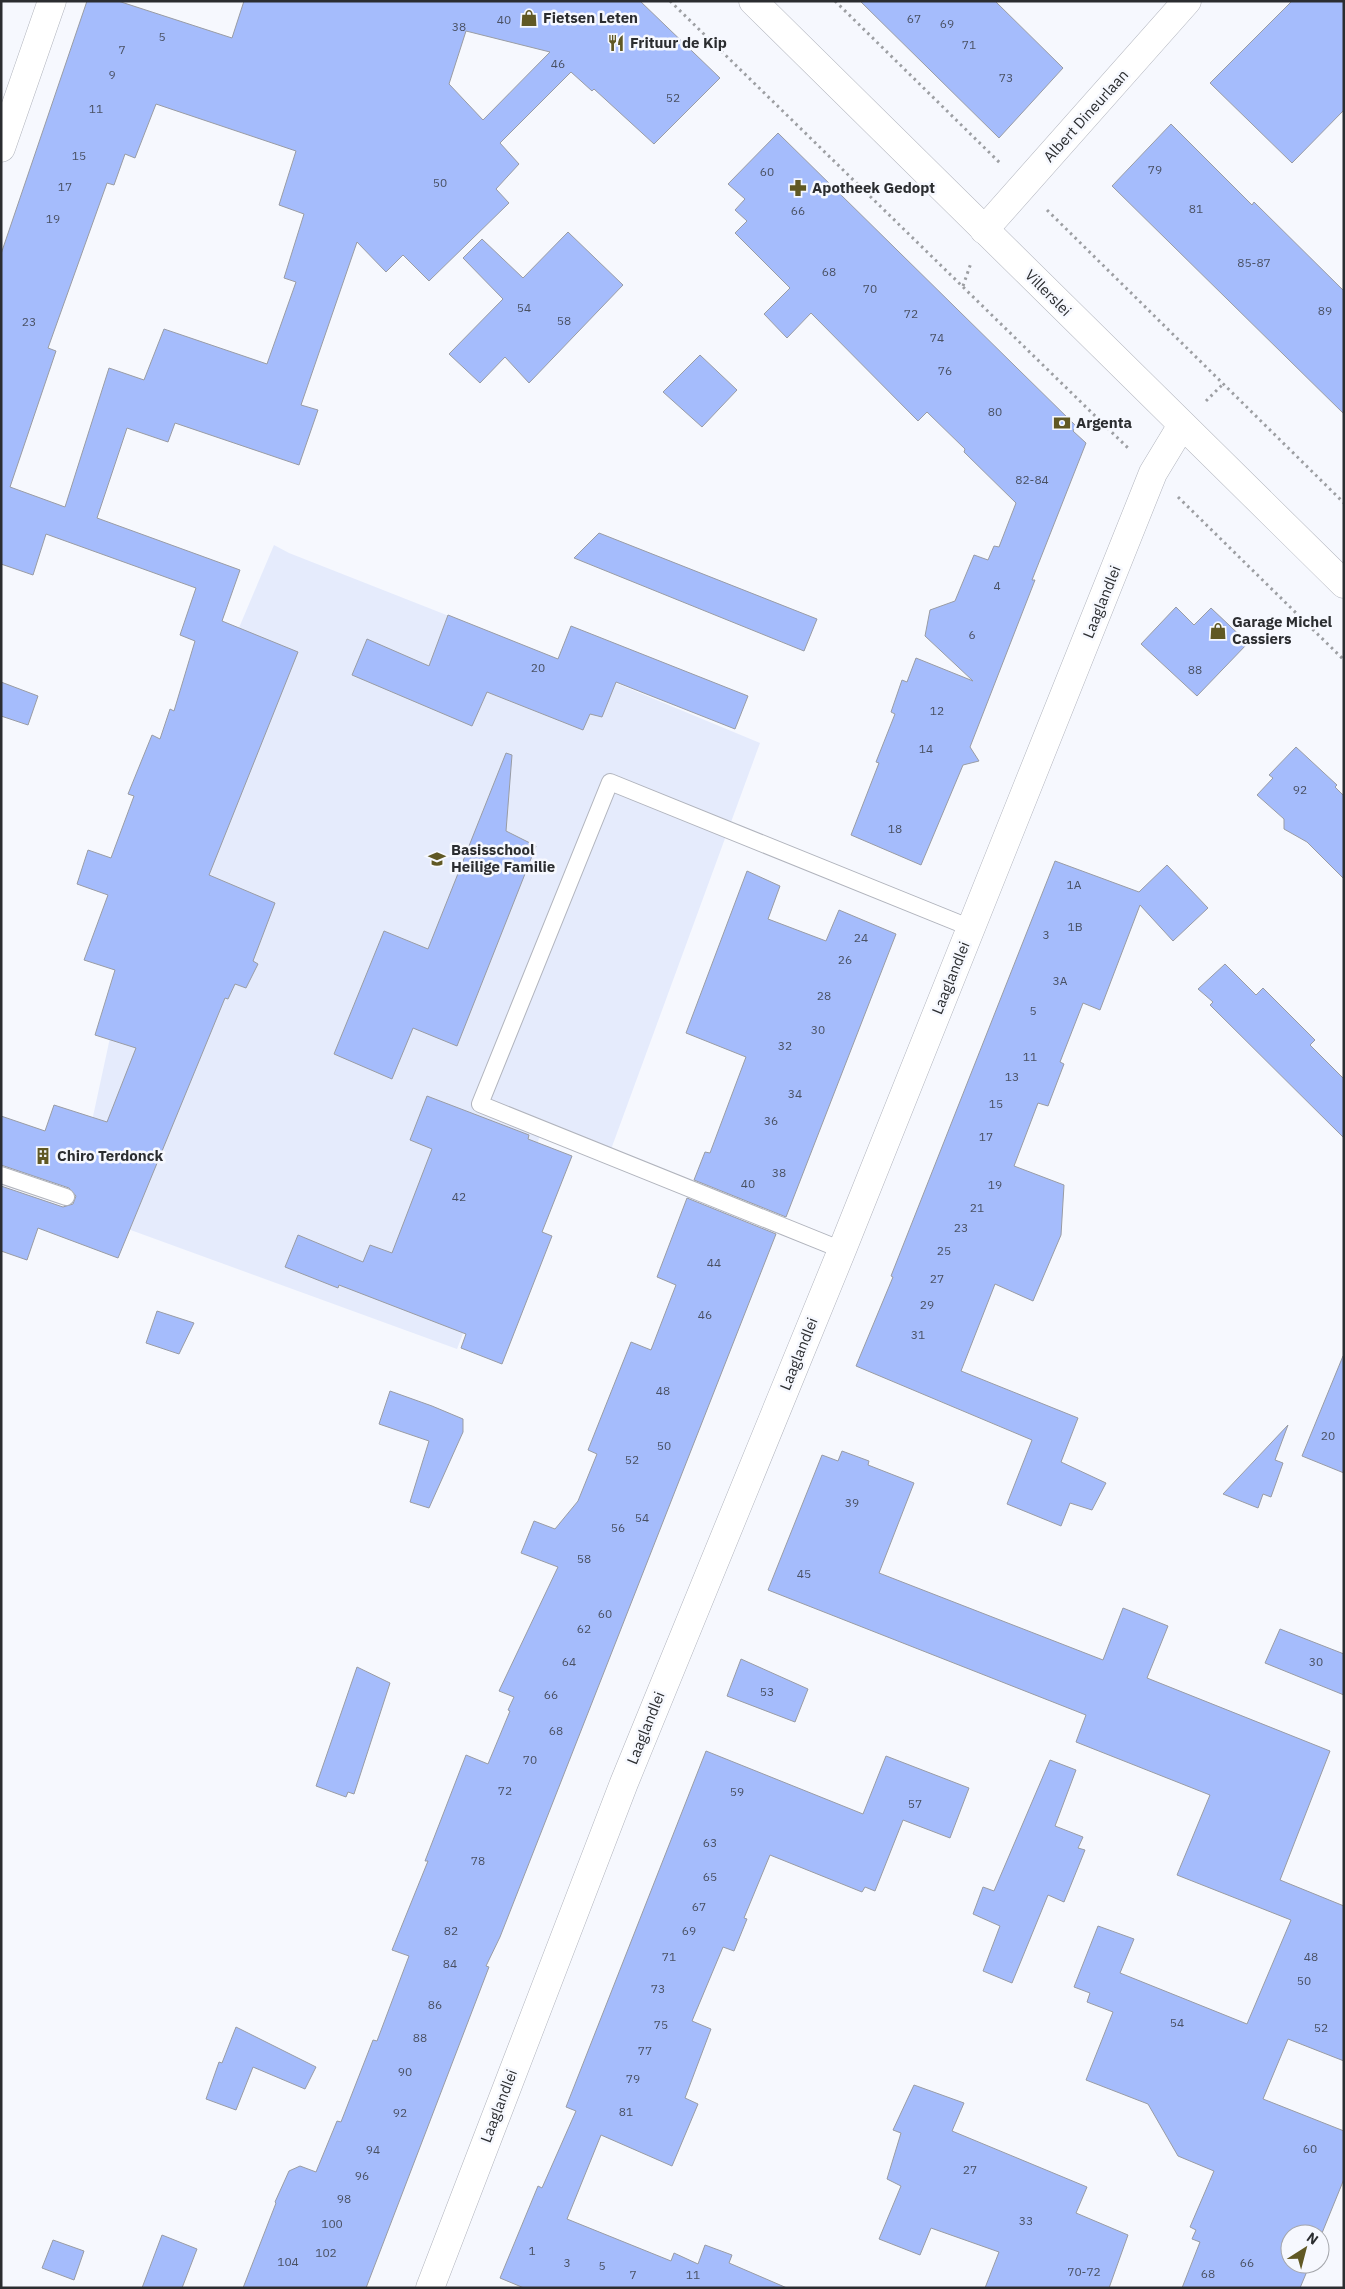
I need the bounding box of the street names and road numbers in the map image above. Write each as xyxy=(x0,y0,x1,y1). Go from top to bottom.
street label: Albert Dineurlaan xyxy=(1039,65,1132,166)
street label: Villerslei xyxy=(1021,265,1076,320)
street label: Laaglandlei xyxy=(1078,563,1125,641)
street label: Laaglandlei xyxy=(927,939,974,1017)
street label: Laaglandlei xyxy=(775,1315,822,1393)
street label: Laaglandlei xyxy=(622,1689,669,1767)
street label: Laaglandlei xyxy=(476,2067,521,2145)

